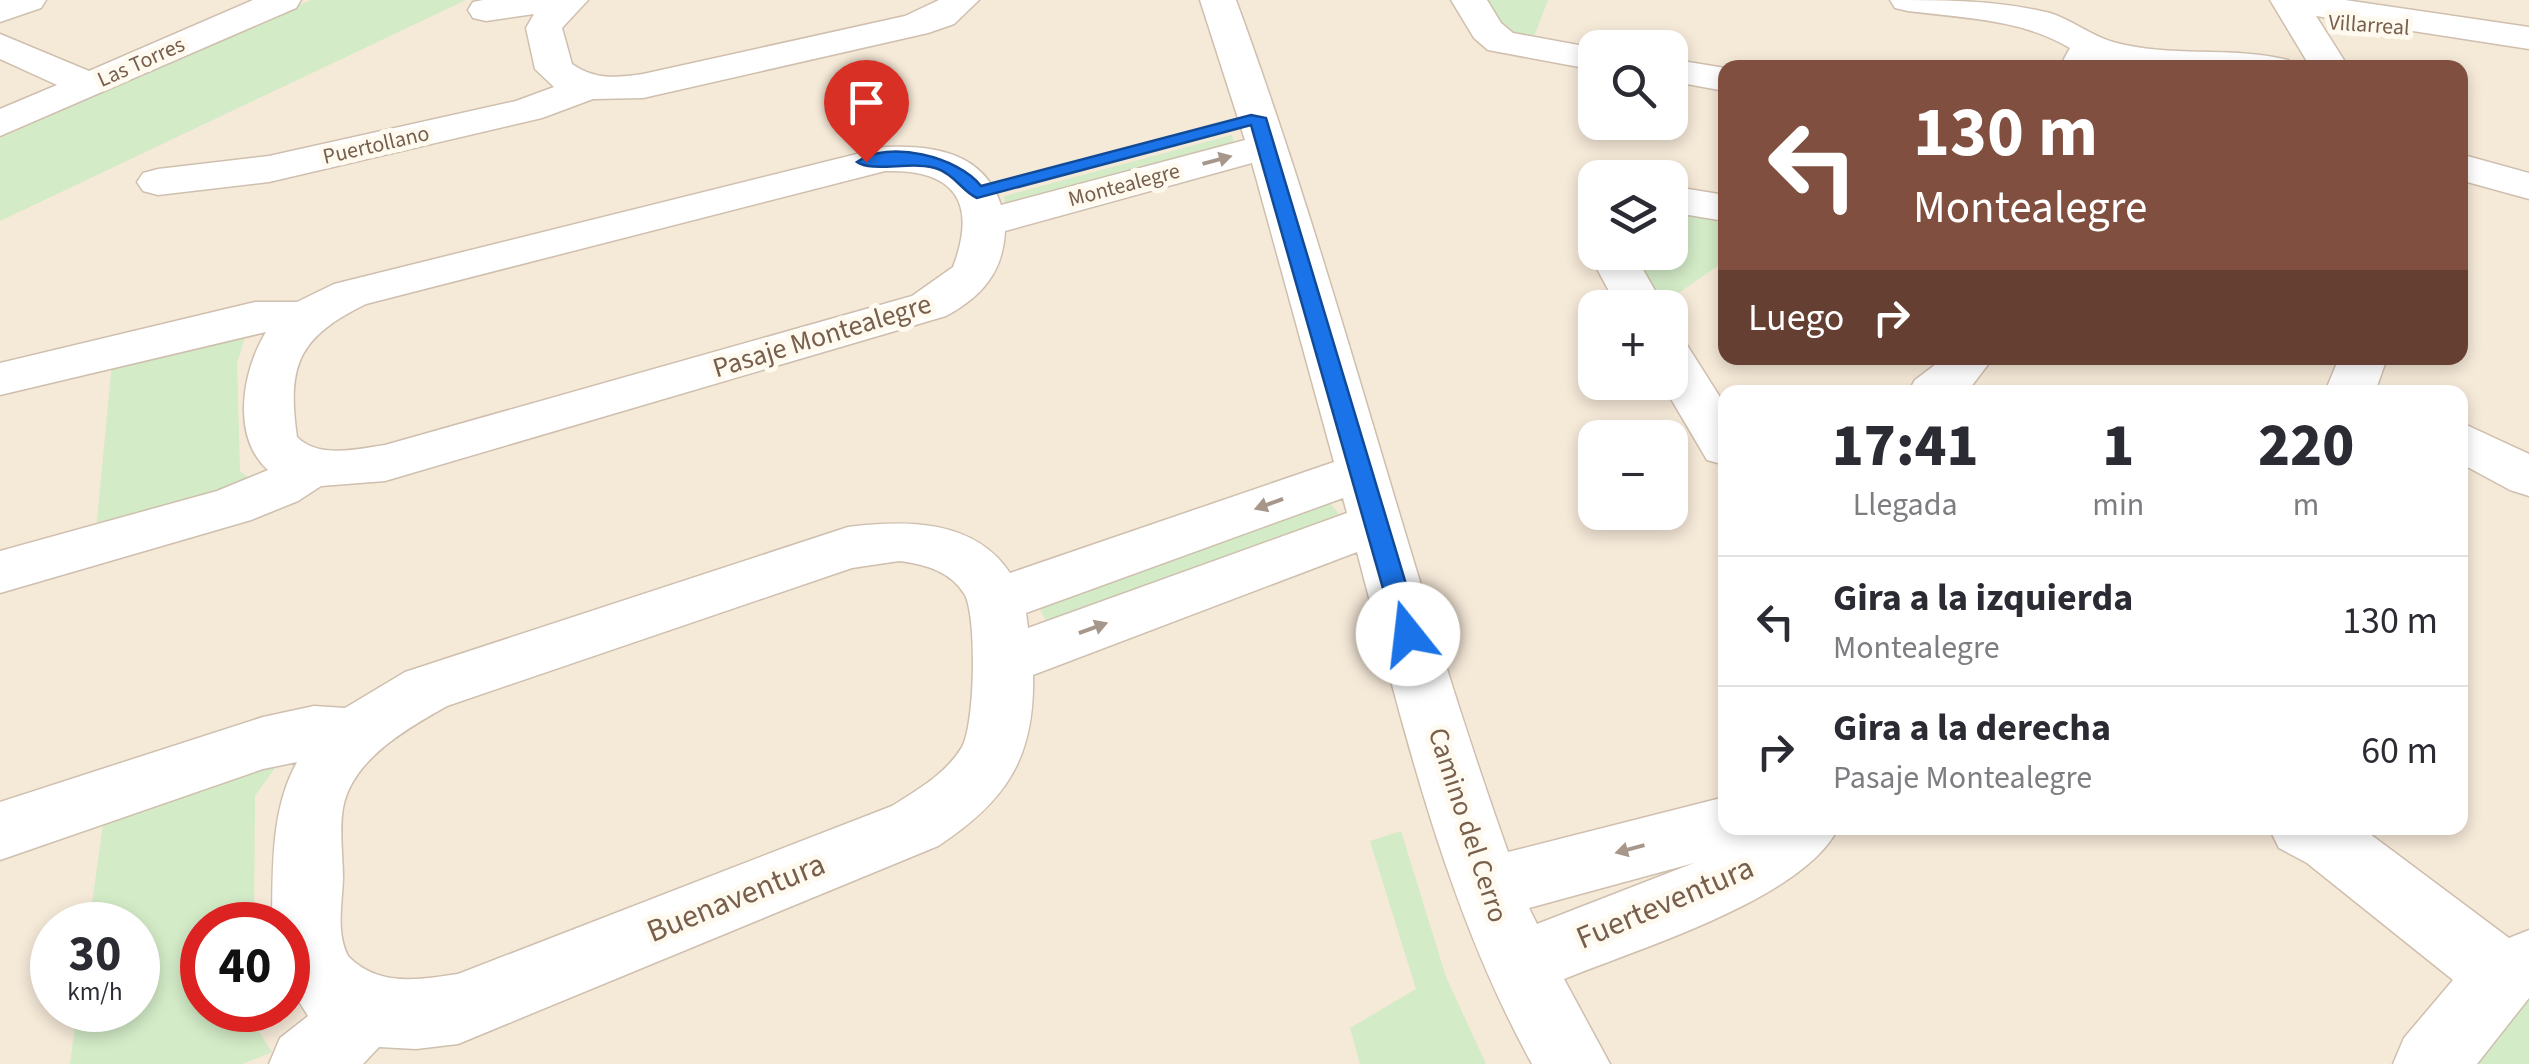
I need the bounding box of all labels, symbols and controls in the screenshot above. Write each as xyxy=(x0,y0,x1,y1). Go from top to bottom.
street label: Villarreal xyxy=(2327,6,2411,44)
street label: Las Torres xyxy=(92,29,190,95)
map controls xyxy=(1578,30,1688,530)
button: search xyxy=(1578,30,1688,140)
pin xyxy=(824,60,909,163)
icon: arrive xyxy=(839,75,894,130)
text: 130 m xyxy=(1913,83,2098,183)
icon: left xyxy=(1748,100,1878,230)
street label: Puertollano xyxy=(320,117,432,173)
one-way arrow xyxy=(1202,151,1233,167)
street label: Montealegre xyxy=(1065,155,1184,215)
button: layers xyxy=(1578,160,1688,270)
text: Montealegre xyxy=(1913,176,2147,240)
street label: Pasaje Montealegre xyxy=(708,284,936,388)
button: + xyxy=(1578,290,1688,400)
icon: right xyxy=(1864,290,1919,345)
text: Luego xyxy=(1748,291,1844,345)
text: 17:41 xyxy=(1832,404,1979,489)
text: 1 xyxy=(2102,404,2134,489)
text: 220 xyxy=(2258,404,2354,489)
button: − xyxy=(1578,420,1688,530)
text: Llegada xyxy=(1853,482,1958,528)
text: min xyxy=(2092,482,2144,528)
text: m xyxy=(2293,482,2319,528)
one-way arrow xyxy=(1253,497,1283,512)
text: Gira a la izquierda xyxy=(1833,571,2133,625)
position arrow xyxy=(1356,582,1460,686)
icon: left xyxy=(1748,594,1803,649)
text: 130 m xyxy=(2342,594,2438,648)
one-way arrow xyxy=(1079,620,1109,635)
text: Montealegre xyxy=(1833,625,2000,671)
text: Gira a la derecha xyxy=(1833,701,2111,755)
street label: Camino del Cerro xyxy=(1418,722,1518,928)
icon: right xyxy=(1748,724,1803,779)
text: 60 m xyxy=(2361,724,2438,778)
text: Pasaje Montealegre xyxy=(1833,755,2092,801)
street label: Buenaventura xyxy=(640,841,832,955)
one-way arrow xyxy=(1614,841,1645,857)
street label: Fuerteventura xyxy=(1569,845,1761,961)
speed limit sign: 40 xyxy=(180,902,310,1032)
text: 30 xyxy=(69,919,121,990)
text: km/h xyxy=(67,974,123,1010)

